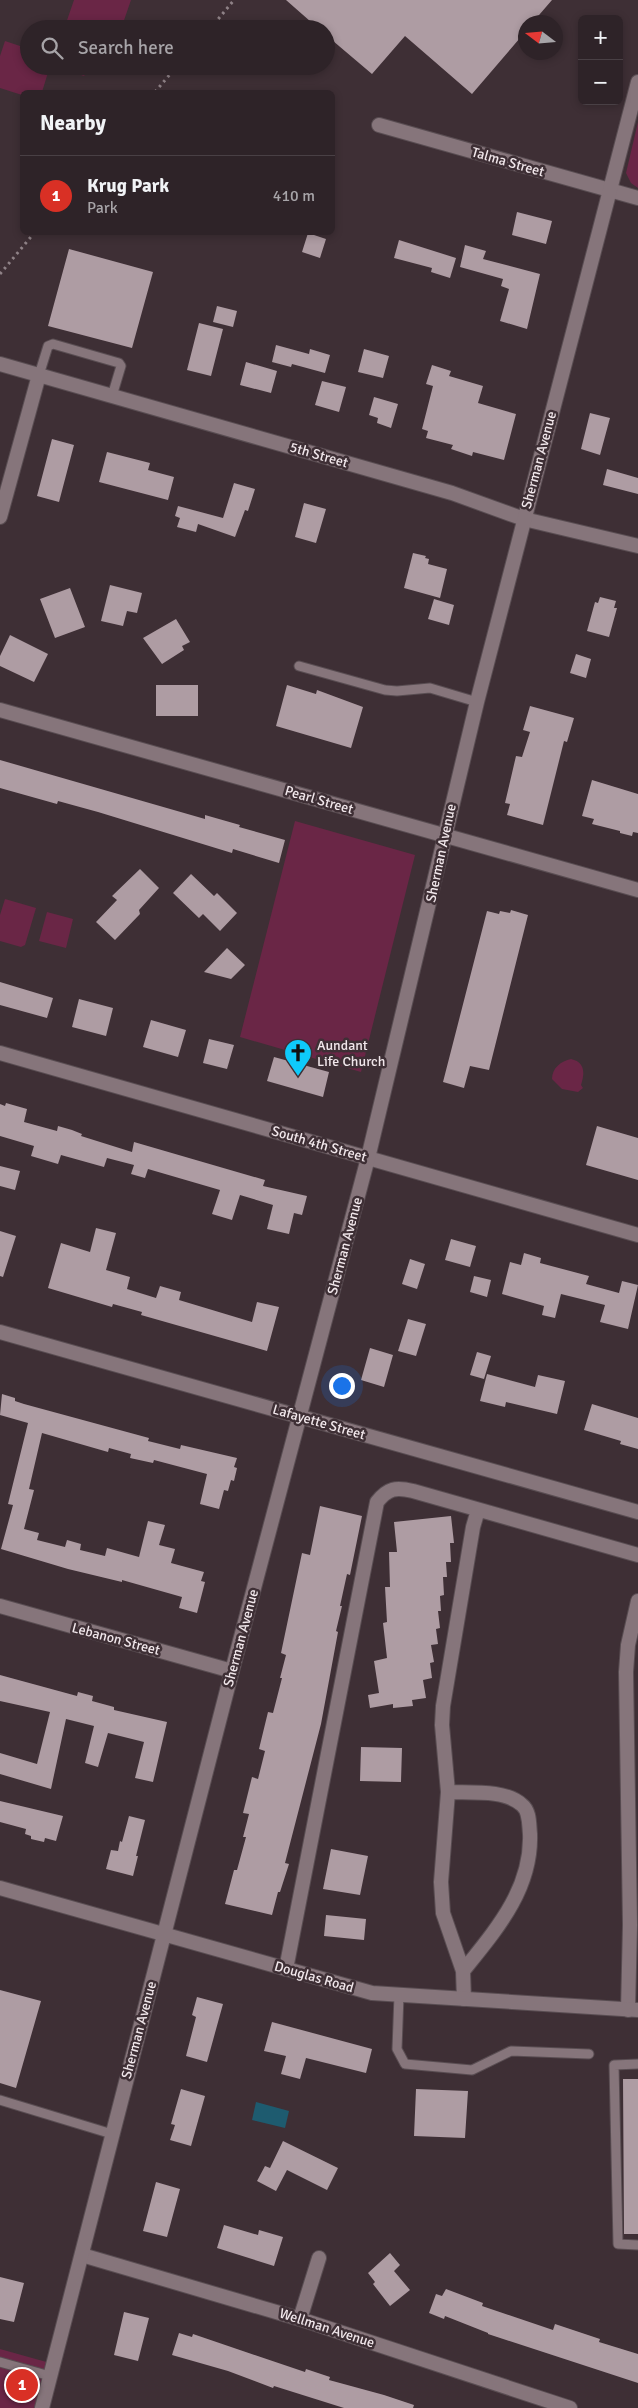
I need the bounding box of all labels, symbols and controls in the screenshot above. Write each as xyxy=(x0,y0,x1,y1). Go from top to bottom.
north arrow xyxy=(518,15,563,60)
map controls xyxy=(578,15,623,105)
button: + xyxy=(578,15,623,60)
search box xyxy=(20,20,335,75)
icon: search xyxy=(38,34,66,62)
text: Search here xyxy=(78,36,174,60)
button: − xyxy=(578,60,623,105)
text: Nearby xyxy=(40,110,106,136)
street label: Talma Street xyxy=(470,144,546,181)
text: Krug Park xyxy=(87,174,169,198)
text: 1 xyxy=(52,186,60,206)
text: 410 m xyxy=(273,186,315,206)
text: Park xyxy=(87,198,118,218)
street label: Sherman Avenue xyxy=(518,409,560,511)
street label: 5th Street xyxy=(288,439,350,471)
street label: Pearl Street xyxy=(283,782,355,818)
street label: Sherman Avenue xyxy=(422,802,460,904)
place label: Aundant Life Church xyxy=(317,1037,385,1070)
church icon: Aundant Life Church xyxy=(283,1038,313,1077)
street label: South 4th Street xyxy=(270,1122,369,1166)
street label: Sherman Avenue xyxy=(324,1195,366,1297)
your location xyxy=(329,1373,355,1399)
street label: Lafayette Street xyxy=(271,1401,367,1443)
street label: Sherman Avenue xyxy=(220,1587,262,1689)
street label: Lebanon Street xyxy=(70,1619,162,1659)
street label: Douglas Road xyxy=(272,1958,356,1996)
street label: Sherman Avenue xyxy=(118,1979,160,2081)
street label: Wellman Avenue xyxy=(277,2305,377,2351)
pin: 1 xyxy=(6,2366,38,2404)

